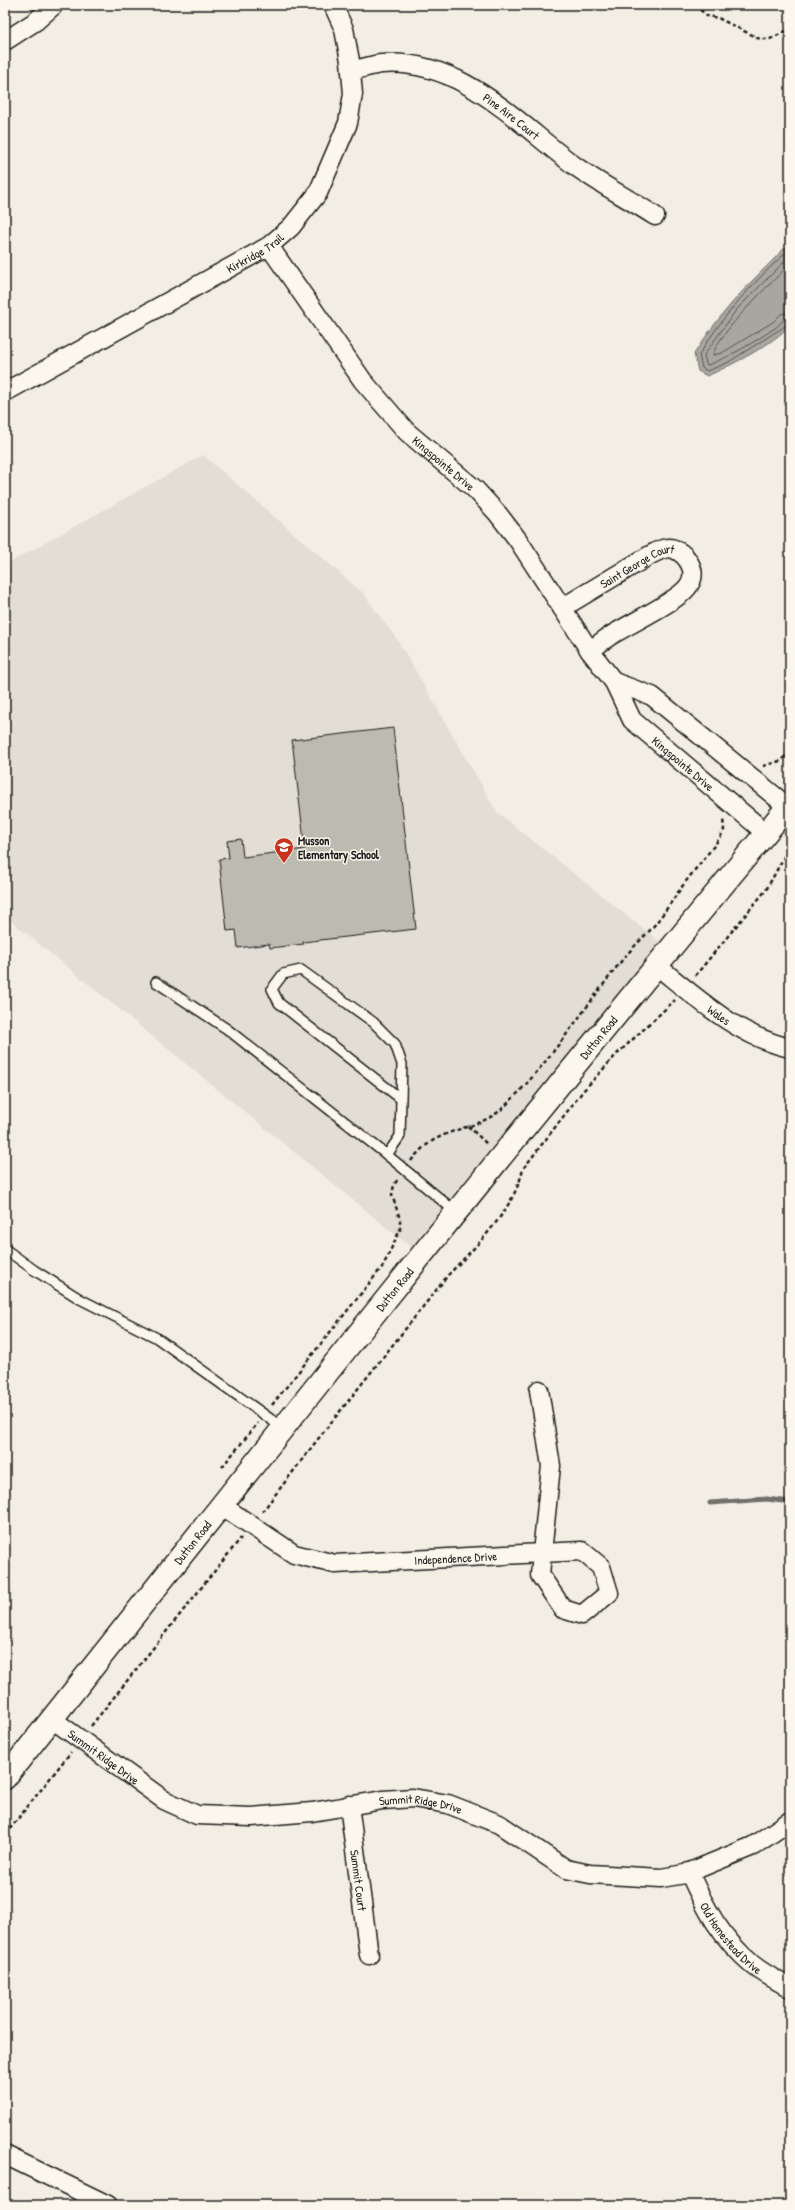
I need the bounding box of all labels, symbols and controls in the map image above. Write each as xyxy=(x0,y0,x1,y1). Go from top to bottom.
street label: Pine Aire Court xyxy=(480,89,544,144)
street label: Kirkridge Trail xyxy=(223,228,288,277)
street label: Kingspointe Drive xyxy=(409,432,479,494)
street label: Saint George Court xyxy=(597,539,677,592)
street label: Kingspointe Drive xyxy=(648,732,718,795)
place label: Musson Elementary School xyxy=(298,832,380,864)
school or university icon: Musson Elementary School xyxy=(273,836,295,864)
street label: Wales xyxy=(704,1001,734,1029)
street label: Dutton Road xyxy=(575,1012,621,1062)
street label: Dutton Road xyxy=(372,1263,417,1314)
street label: Dutton Road xyxy=(169,1516,215,1568)
street label: Independence Drive xyxy=(414,1547,498,1568)
street label: Summit Ridge Drive xyxy=(65,1725,143,1788)
street label: Summit Ridge Drive xyxy=(378,1790,465,1817)
street label: Summit Court xyxy=(347,1849,372,1913)
street label: Old Homestead Drive xyxy=(696,1899,766,1978)

